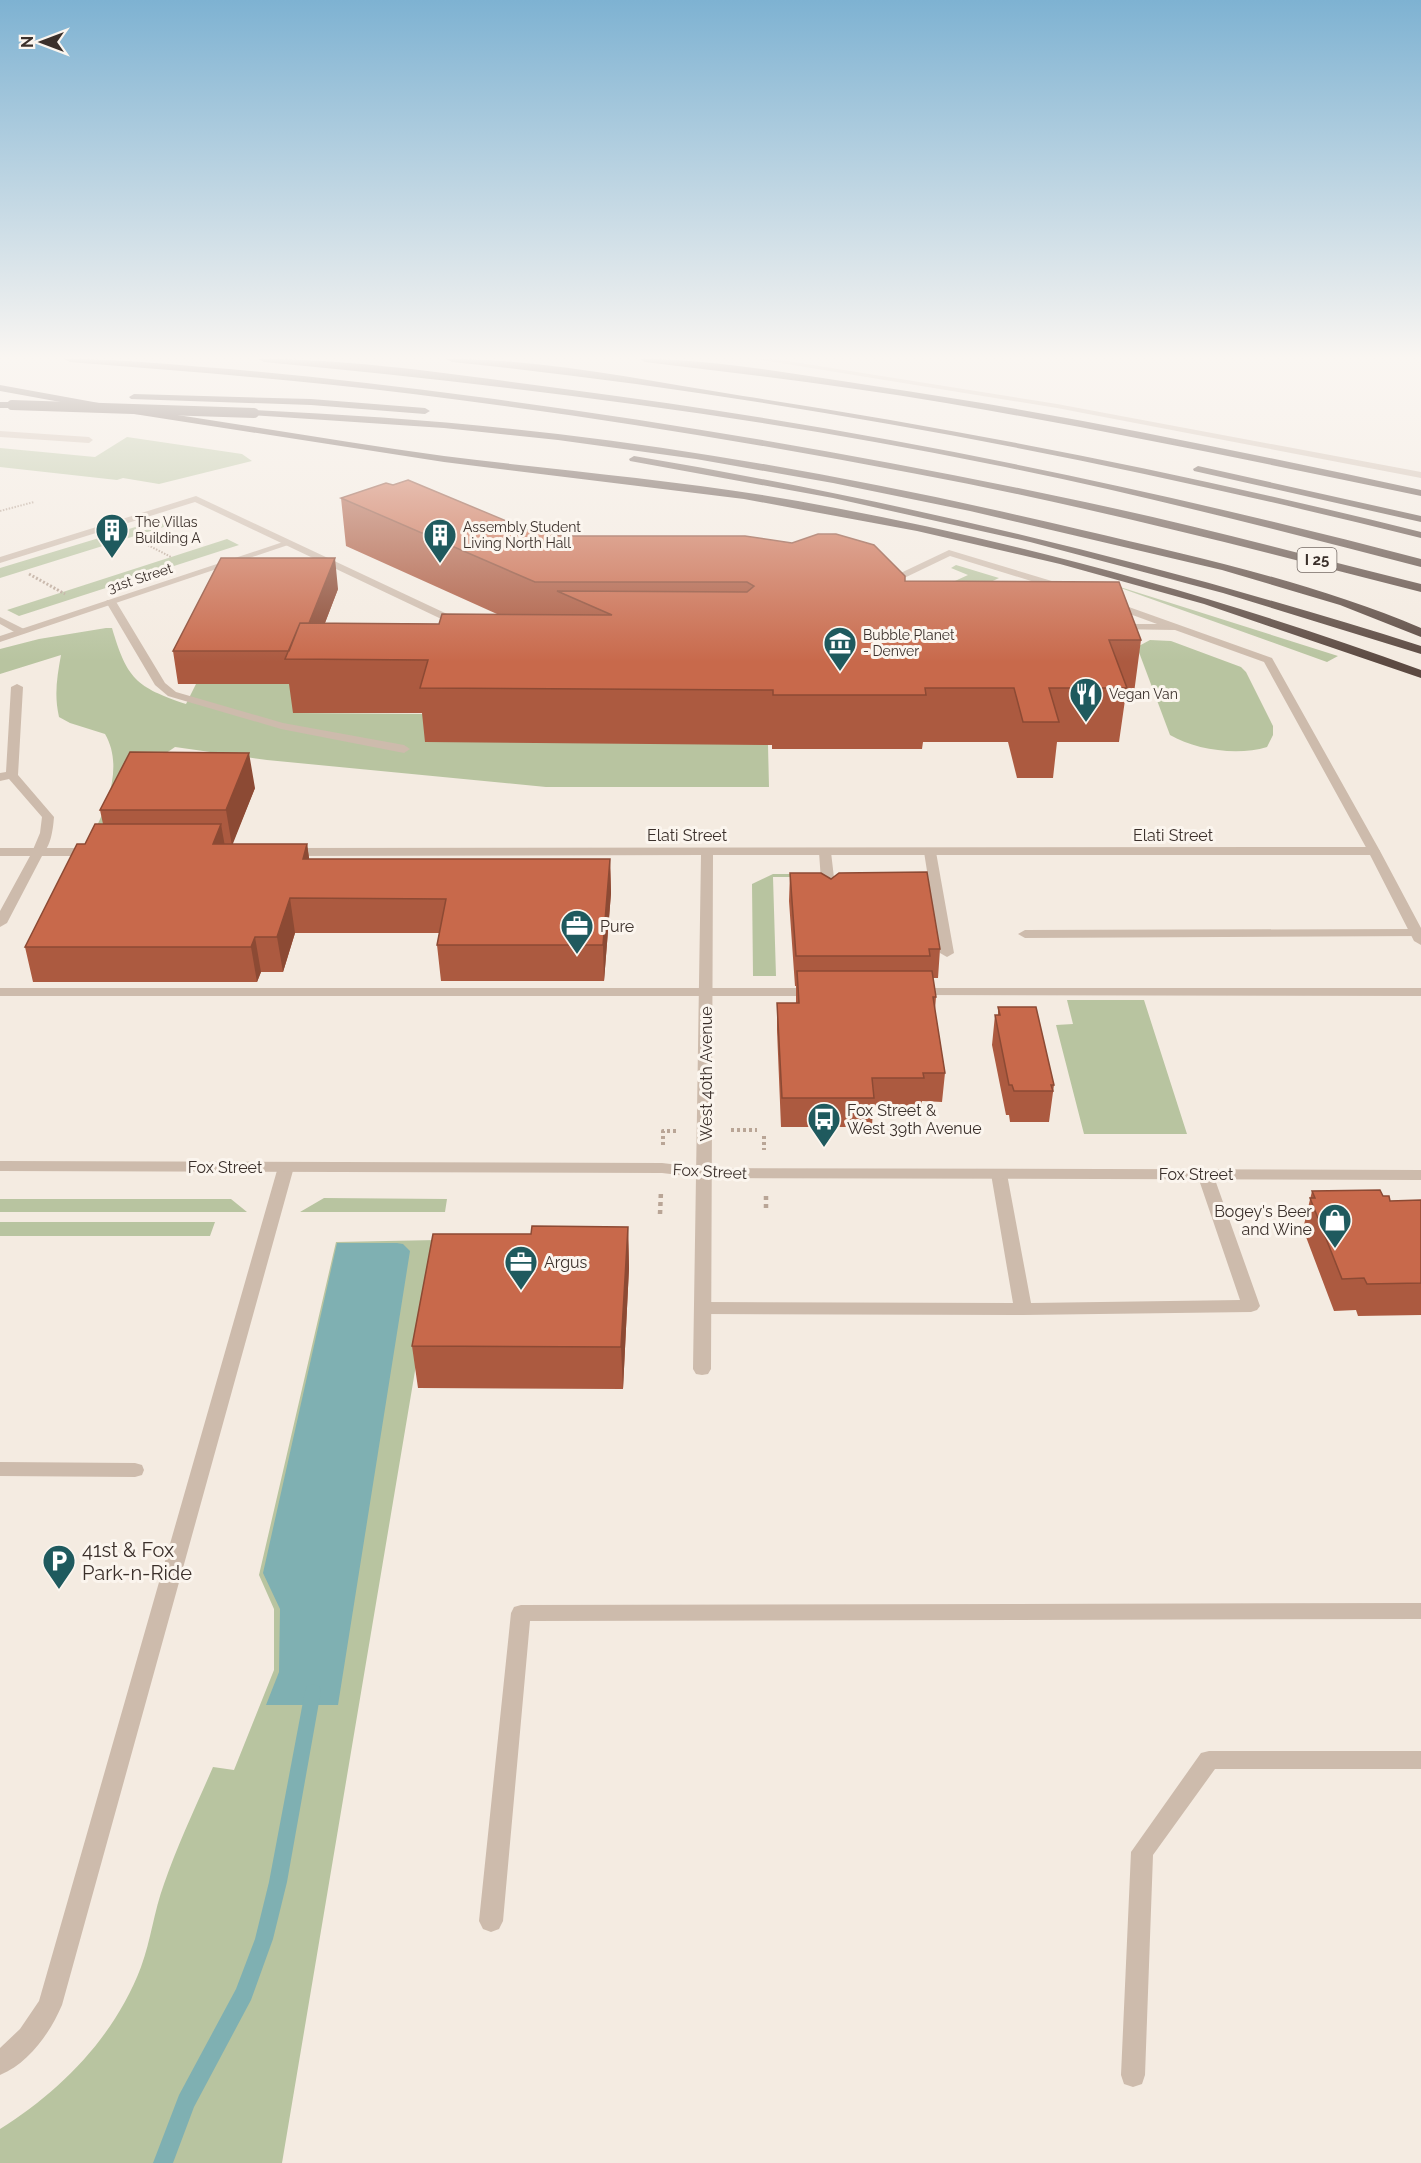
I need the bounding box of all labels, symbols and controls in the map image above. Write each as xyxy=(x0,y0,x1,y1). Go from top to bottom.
north arrow xyxy=(12,12,72,72)
text: N xyxy=(18,36,37,48)
building icon: The Villas Building A xyxy=(94,512,130,559)
place label: The Villas Building A xyxy=(135,514,201,546)
building icon: Assembly Student Living North Hall xyxy=(422,517,458,564)
place label: Assembly Student Living North Hall xyxy=(463,519,581,551)
road number: I 25 xyxy=(1298,548,1336,572)
street label: 31st Street xyxy=(106,560,175,596)
museum icon: Bubble Planet - Denver xyxy=(822,625,858,672)
place label: Bubble Planet - Denver xyxy=(863,627,955,659)
restaurant icon: Vegan Van xyxy=(1068,676,1104,723)
place label: Vegan Van xyxy=(1109,686,1178,702)
street label: Elati Street xyxy=(647,826,728,845)
street label: Elati Street xyxy=(1133,826,1214,845)
office icon: Pure xyxy=(559,908,595,955)
place label: Pure xyxy=(600,917,634,936)
street label: West 40th Avenue xyxy=(697,1006,716,1142)
bus stop icon: Fox Street & West 39th Avenue xyxy=(806,1101,842,1148)
place label: Fox Street & West 39th Avenue xyxy=(847,1101,982,1138)
street label: Fox Street xyxy=(188,1158,263,1177)
street label: Fox Street xyxy=(672,1160,748,1183)
street label: Fox Street xyxy=(1159,1165,1234,1184)
place label: Bogey's Beer and Wine xyxy=(1214,1202,1312,1239)
shop icon: Bogey's Beer and Wine xyxy=(1317,1202,1353,1249)
office icon: Argus xyxy=(503,1244,539,1291)
place label: Argus xyxy=(544,1253,588,1272)
place label: 41st & Fox Park-n-Ride xyxy=(82,1538,192,1585)
parking icon: 41st & Fox Park-n-Ride xyxy=(41,1543,77,1590)

